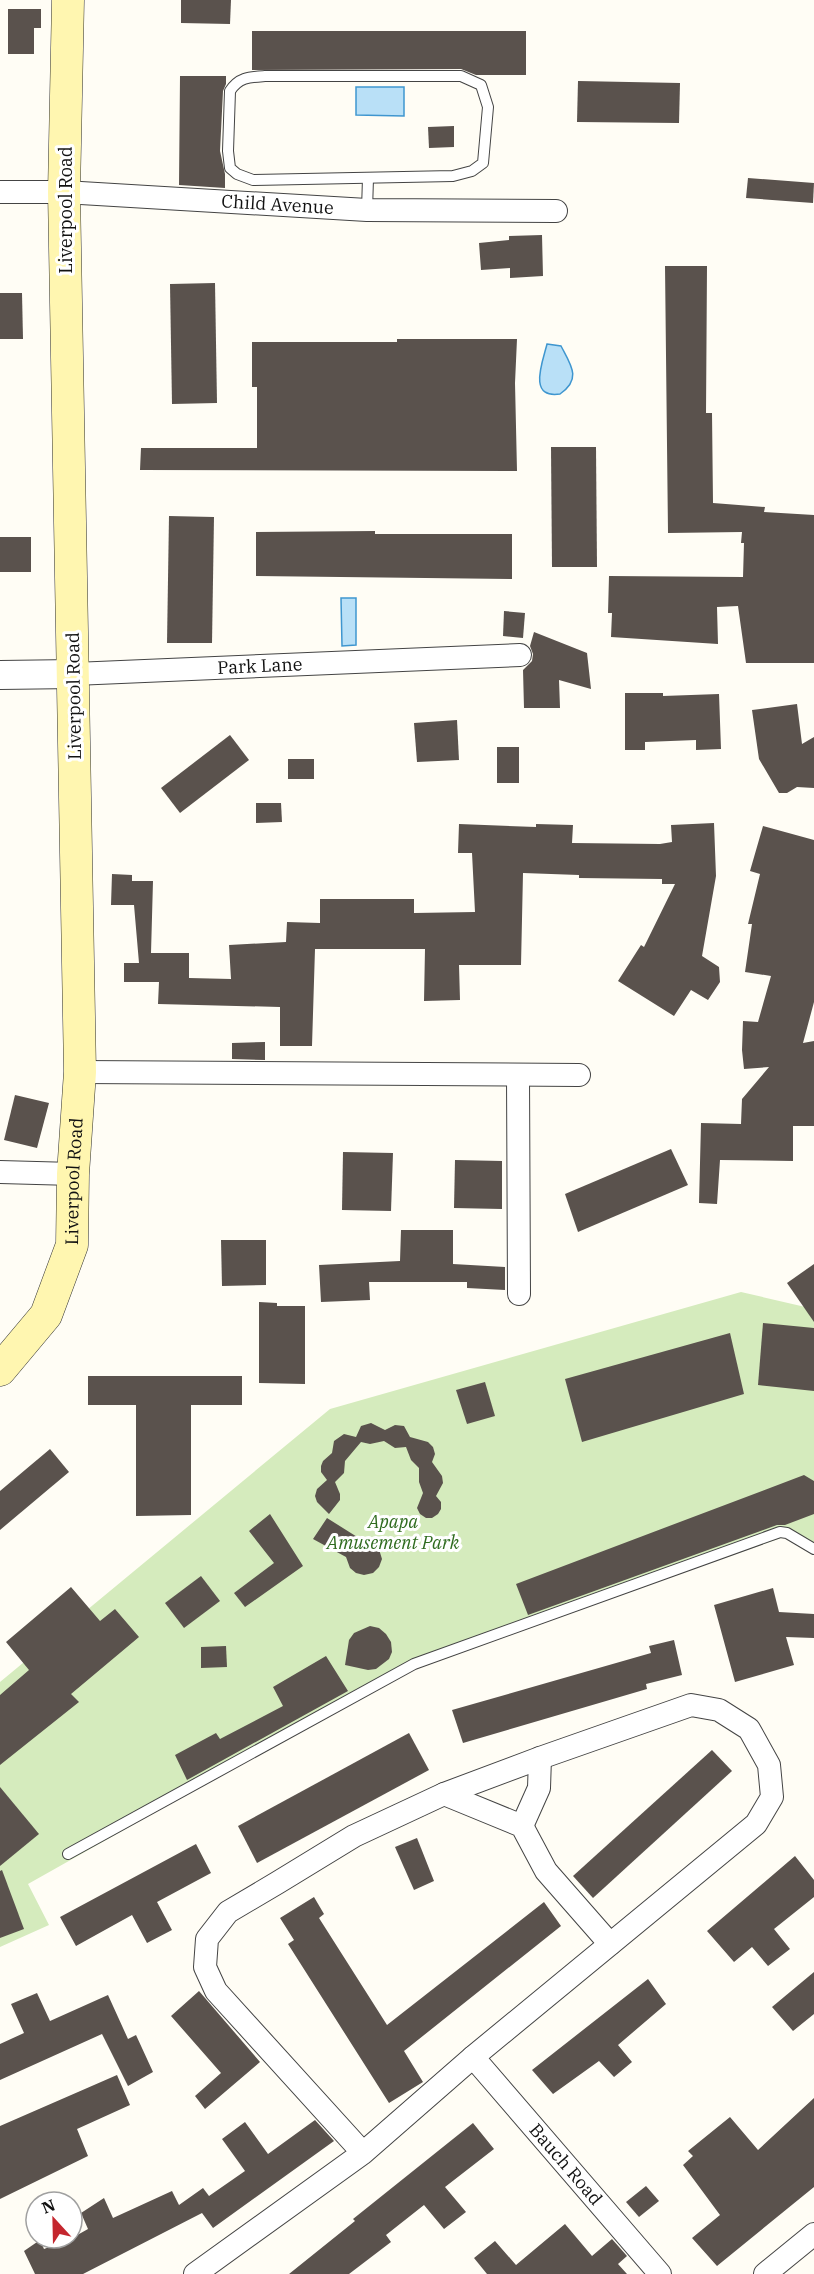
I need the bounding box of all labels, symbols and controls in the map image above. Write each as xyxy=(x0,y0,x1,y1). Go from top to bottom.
street label: Liverpool Road xyxy=(54,146,77,274)
street label: Child Avenue xyxy=(221,189,334,219)
street label: Liverpool Road xyxy=(61,632,86,760)
street label: Park Lane xyxy=(217,652,303,679)
street label: Liverpool Road xyxy=(60,1117,88,1245)
park label: Apapa Amusement Park xyxy=(326,1510,460,1554)
street label: Bauch Road xyxy=(525,2119,608,2210)
north arrow xyxy=(24,2190,84,2250)
text: N xyxy=(39,2194,58,2218)

